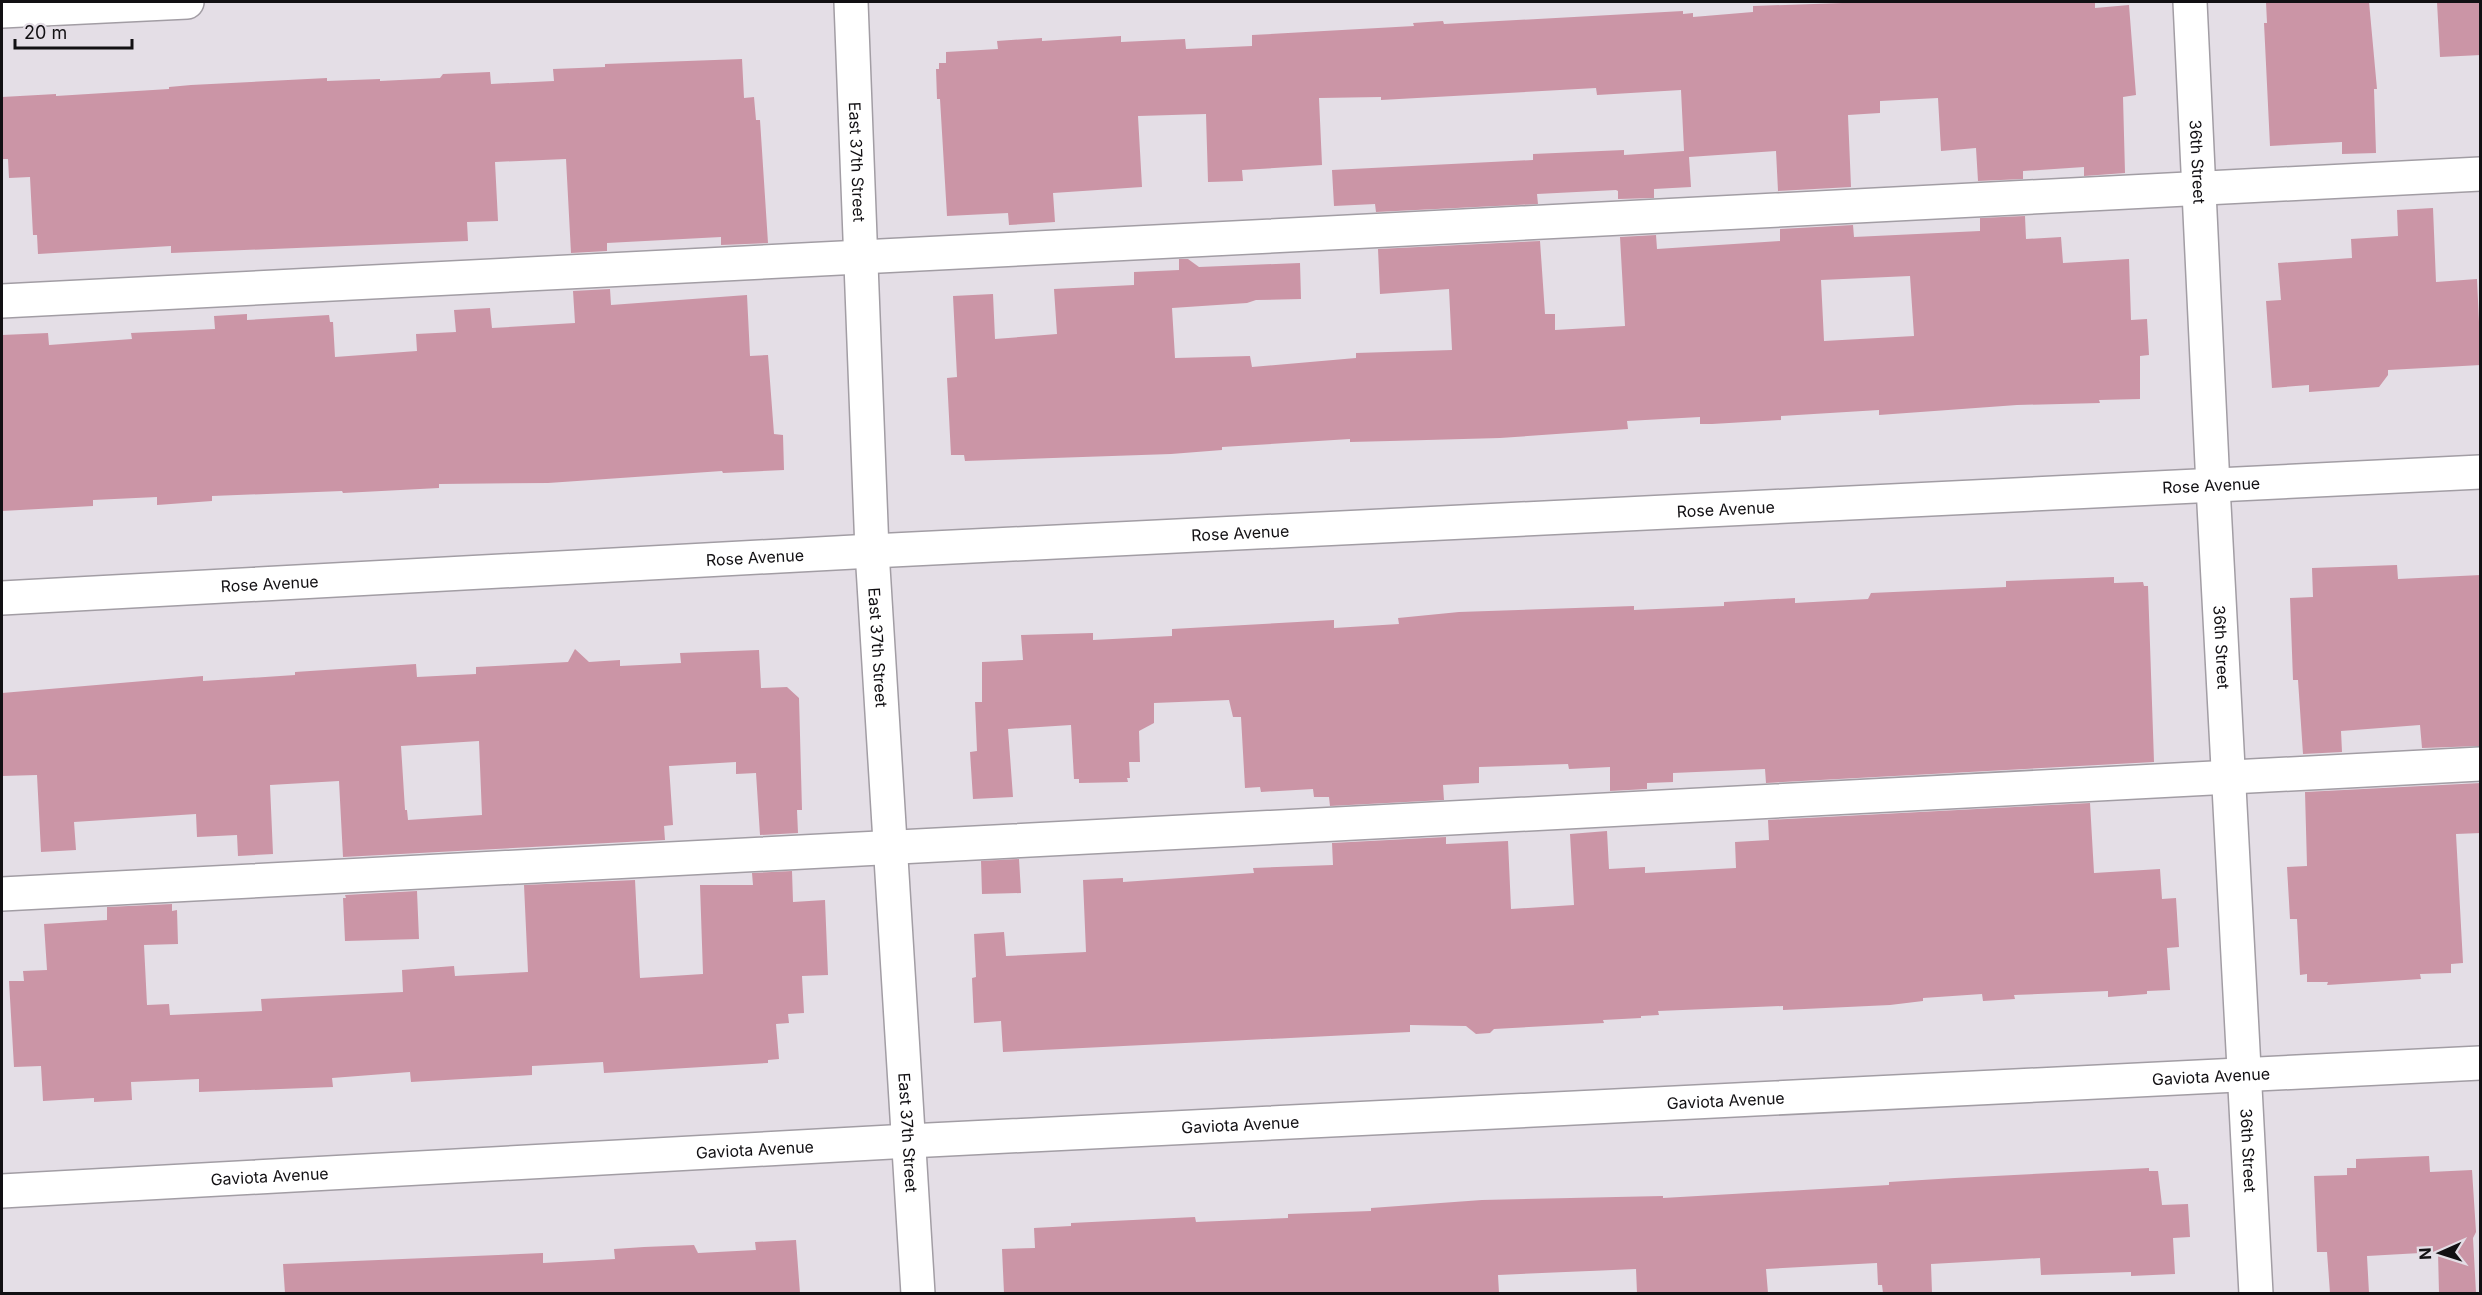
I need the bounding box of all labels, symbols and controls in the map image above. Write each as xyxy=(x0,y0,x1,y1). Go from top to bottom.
scale bar xyxy=(15,12,132,50)
text: 20 m xyxy=(24,22,67,43)
street label: East 37th Street xyxy=(845,101,869,222)
street label: 36th Street xyxy=(2186,119,2210,204)
street label: Rose Avenue xyxy=(2162,473,2261,498)
street label: Rose Avenue xyxy=(1676,497,1775,521)
street label: Rose Avenue xyxy=(1191,521,1290,545)
street label: Rose Avenue xyxy=(705,545,804,570)
street label: Rose Avenue xyxy=(220,571,319,596)
street label: East 37th Street xyxy=(864,587,892,708)
street label: 36th Street xyxy=(2209,605,2234,690)
street label: Gaviota Avenue xyxy=(2152,1063,2271,1089)
street label: East 37th Street xyxy=(894,1072,922,1193)
street label: Gaviota Avenue xyxy=(1666,1088,1785,1113)
street label: 36th Street xyxy=(2236,1108,2261,1193)
street label: Gaviota Avenue xyxy=(1181,1112,1300,1137)
street label: Gaviota Avenue xyxy=(695,1136,814,1163)
street label: Gaviota Avenue xyxy=(210,1163,329,1189)
north arrow xyxy=(2410,1223,2470,1283)
text: N xyxy=(2415,1247,2435,1260)

